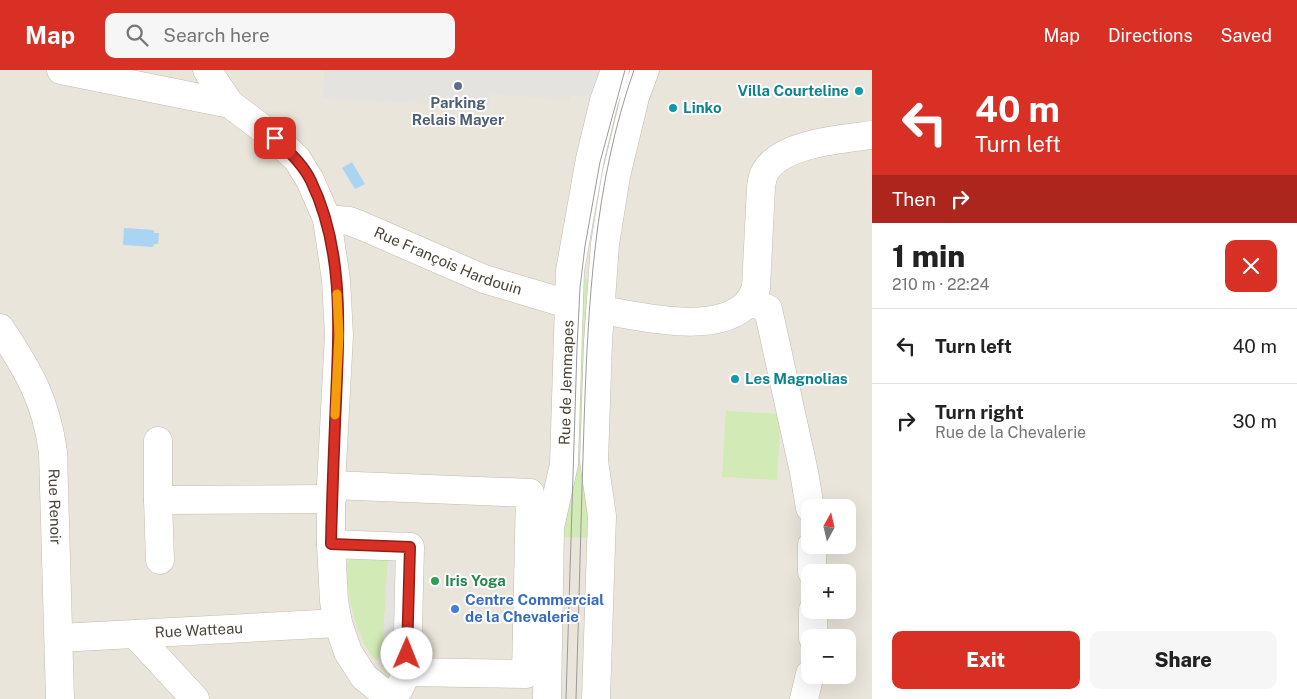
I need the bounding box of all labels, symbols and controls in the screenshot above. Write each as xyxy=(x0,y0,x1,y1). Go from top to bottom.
search box xyxy=(105,13,455,58)
text: Map xyxy=(25,21,75,49)
icon: search xyxy=(123,21,151,49)
text: Search here xyxy=(163,24,270,46)
text: Map xyxy=(1043,25,1080,46)
text: Directions xyxy=(1108,25,1193,46)
text: Saved xyxy=(1221,25,1272,46)
marker: Parking Relais Mayer xyxy=(452,80,464,92)
place label: Villa Courteline xyxy=(737,82,849,99)
marker: Villa Courteline xyxy=(853,85,865,97)
text: 40 m xyxy=(975,89,1060,130)
icon: left xyxy=(892,90,957,155)
place label: Parking Relais Mayer xyxy=(412,94,504,128)
place label: Linko xyxy=(683,99,722,116)
marker: Linko xyxy=(667,102,679,114)
pin xyxy=(254,117,296,159)
icon: arrive xyxy=(261,124,289,152)
text: Turn left xyxy=(975,131,1061,157)
icon: right xyxy=(946,185,974,213)
text: Then xyxy=(892,188,936,210)
street label: Rue François Hardouin xyxy=(372,223,524,298)
text: 1 min xyxy=(892,238,965,274)
button: close xyxy=(1225,240,1277,292)
text: 210 m · 22:24 xyxy=(892,275,990,294)
street label: Rue de Jemmapes xyxy=(556,320,576,445)
icon: left xyxy=(892,332,920,360)
text: Turn left xyxy=(935,335,1012,357)
text: 40 m xyxy=(1232,335,1277,357)
place label: Les Magnolias xyxy=(745,370,848,387)
marker: Les Magnolias xyxy=(729,373,741,385)
text: Turn right xyxy=(935,401,1024,423)
icon: right xyxy=(892,407,920,435)
text: 30 m xyxy=(1232,410,1277,432)
text: Rue de la Chevalerie xyxy=(935,423,1086,442)
street label: Rue Renoir xyxy=(45,468,65,545)
north arrow xyxy=(801,499,856,554)
map controls xyxy=(801,499,856,684)
button: + xyxy=(801,564,856,619)
place label: Iris Yoga xyxy=(445,572,506,589)
marker: Iris Yoga xyxy=(429,575,441,587)
place label: Centre Commercial de la Chevalerie xyxy=(465,591,604,625)
marker: Centre Commercial de la Chevalerie xyxy=(449,603,461,615)
street label: Rue Watteau xyxy=(154,619,243,641)
position arrow xyxy=(380,627,432,679)
button: − xyxy=(801,629,856,684)
button: Exit xyxy=(892,631,1080,689)
button: Share xyxy=(1090,631,1277,689)

